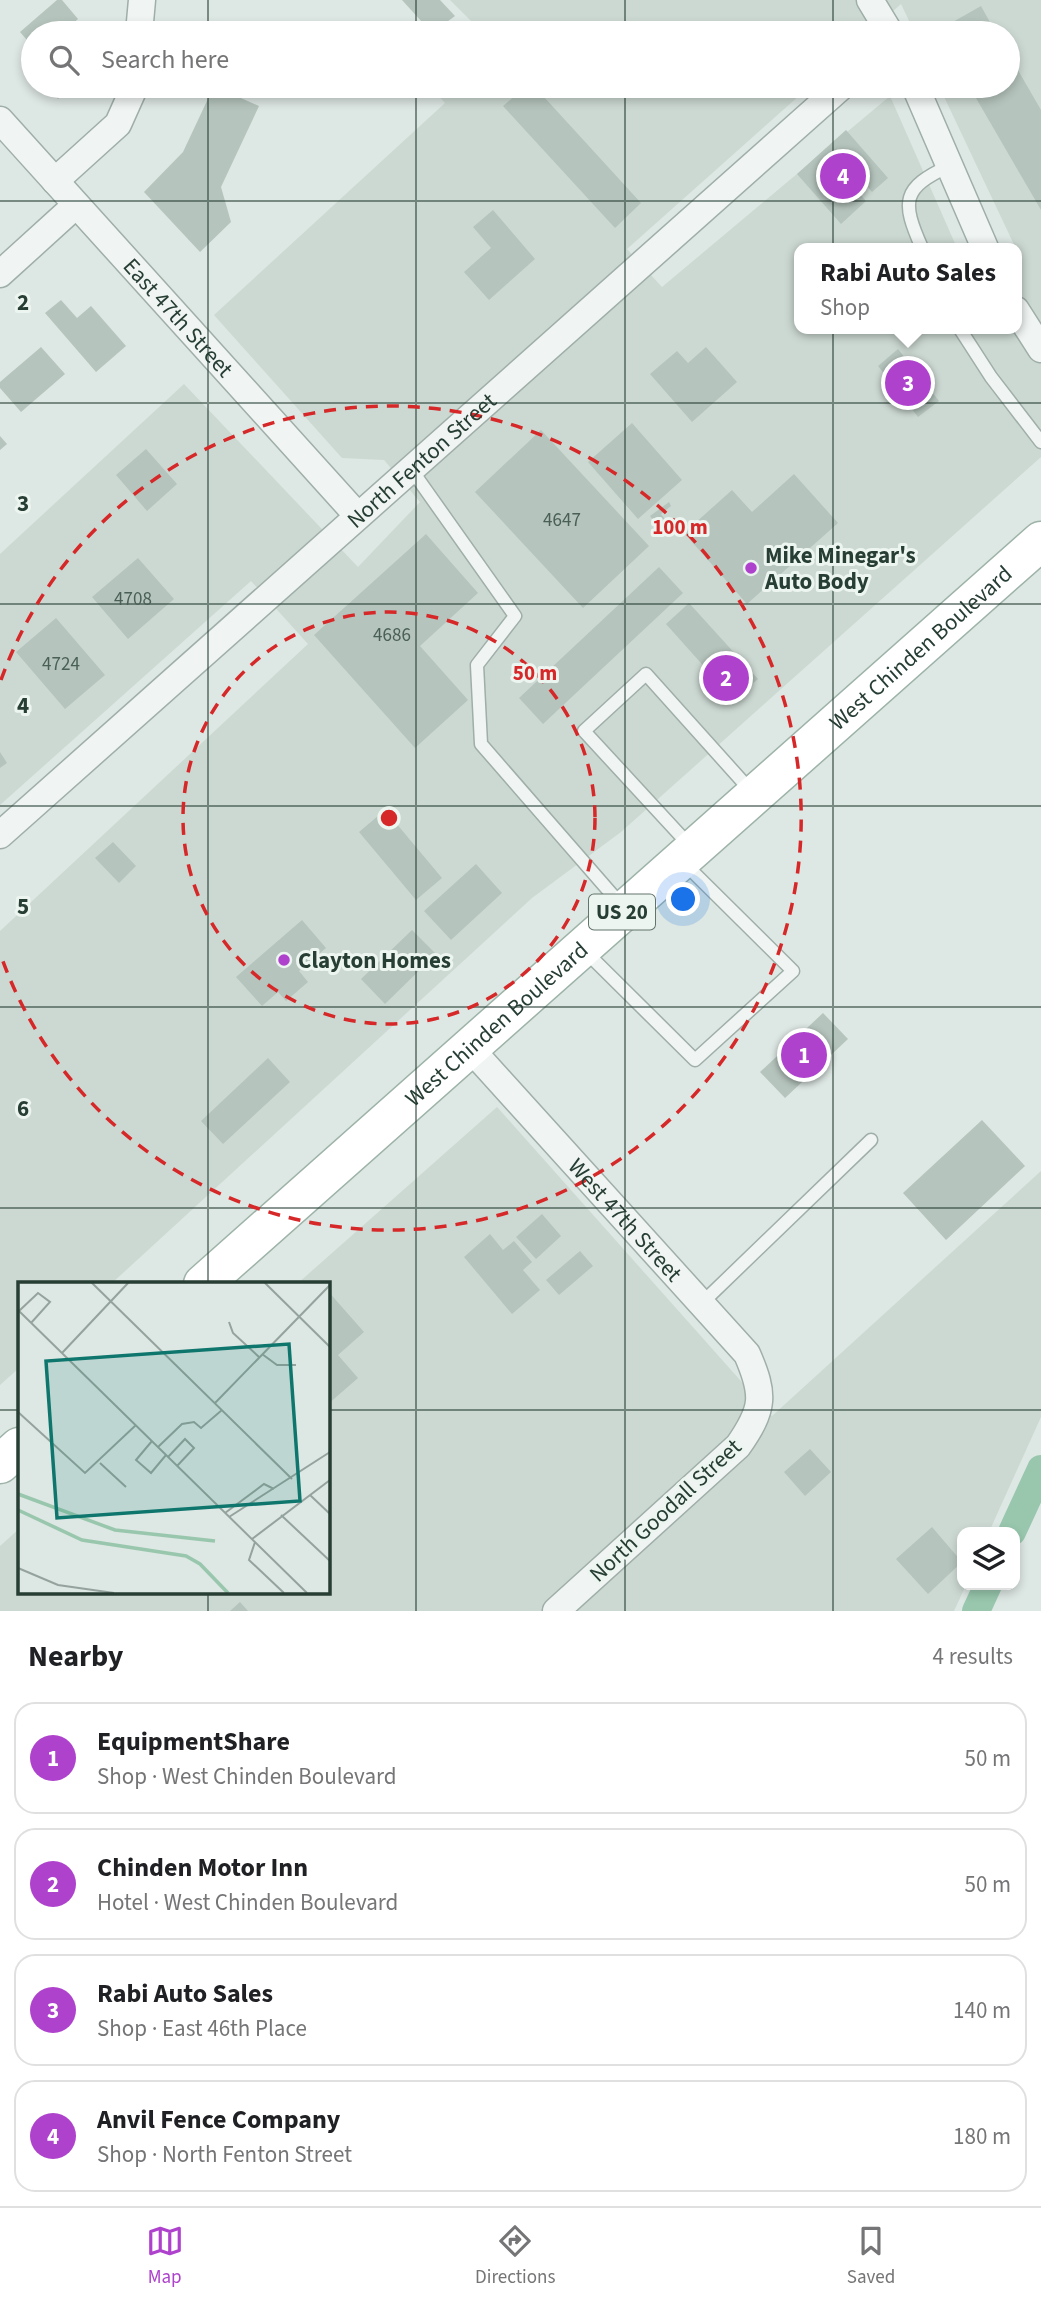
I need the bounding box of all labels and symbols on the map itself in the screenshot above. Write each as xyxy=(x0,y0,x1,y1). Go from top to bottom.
pin: 4 xyxy=(820,150,866,202)
street label: East 47th Street xyxy=(115,251,241,385)
text: 2 xyxy=(17,286,29,319)
pin: 3 xyxy=(885,357,931,409)
street label: North Fenton Street xyxy=(340,385,504,536)
text: 3 xyxy=(17,487,29,520)
house number: 4647 xyxy=(543,507,581,534)
text: 100 m xyxy=(652,512,708,542)
place label: Mike Minegar's Auto Body xyxy=(764,539,916,598)
street label: West Chinden Boulevard xyxy=(822,558,1020,738)
marker: Mike Minegar's Auto Body xyxy=(743,560,759,576)
house number: 4708 xyxy=(114,586,152,613)
house number: 4686 xyxy=(373,622,411,649)
house number: 4724 xyxy=(42,651,80,678)
pin: 2 xyxy=(703,652,749,704)
text: 50 m xyxy=(513,658,557,688)
text: 4 xyxy=(17,689,29,722)
centre of rings xyxy=(377,806,401,830)
your location xyxy=(666,882,700,916)
text: 5 xyxy=(17,890,29,923)
road number: US 20 xyxy=(589,894,655,930)
street label: West Chinden Boulevard xyxy=(398,934,595,1115)
place label: Clayton Homes xyxy=(298,944,451,977)
marker: Clayton Homes xyxy=(276,952,292,968)
pin: 1 xyxy=(781,1029,827,1081)
text: 6 xyxy=(17,1092,29,1125)
street label: West 47th Street xyxy=(560,1151,690,1289)
inset map xyxy=(18,1282,329,1594)
street label: North Goodall Street xyxy=(582,1431,749,1590)

